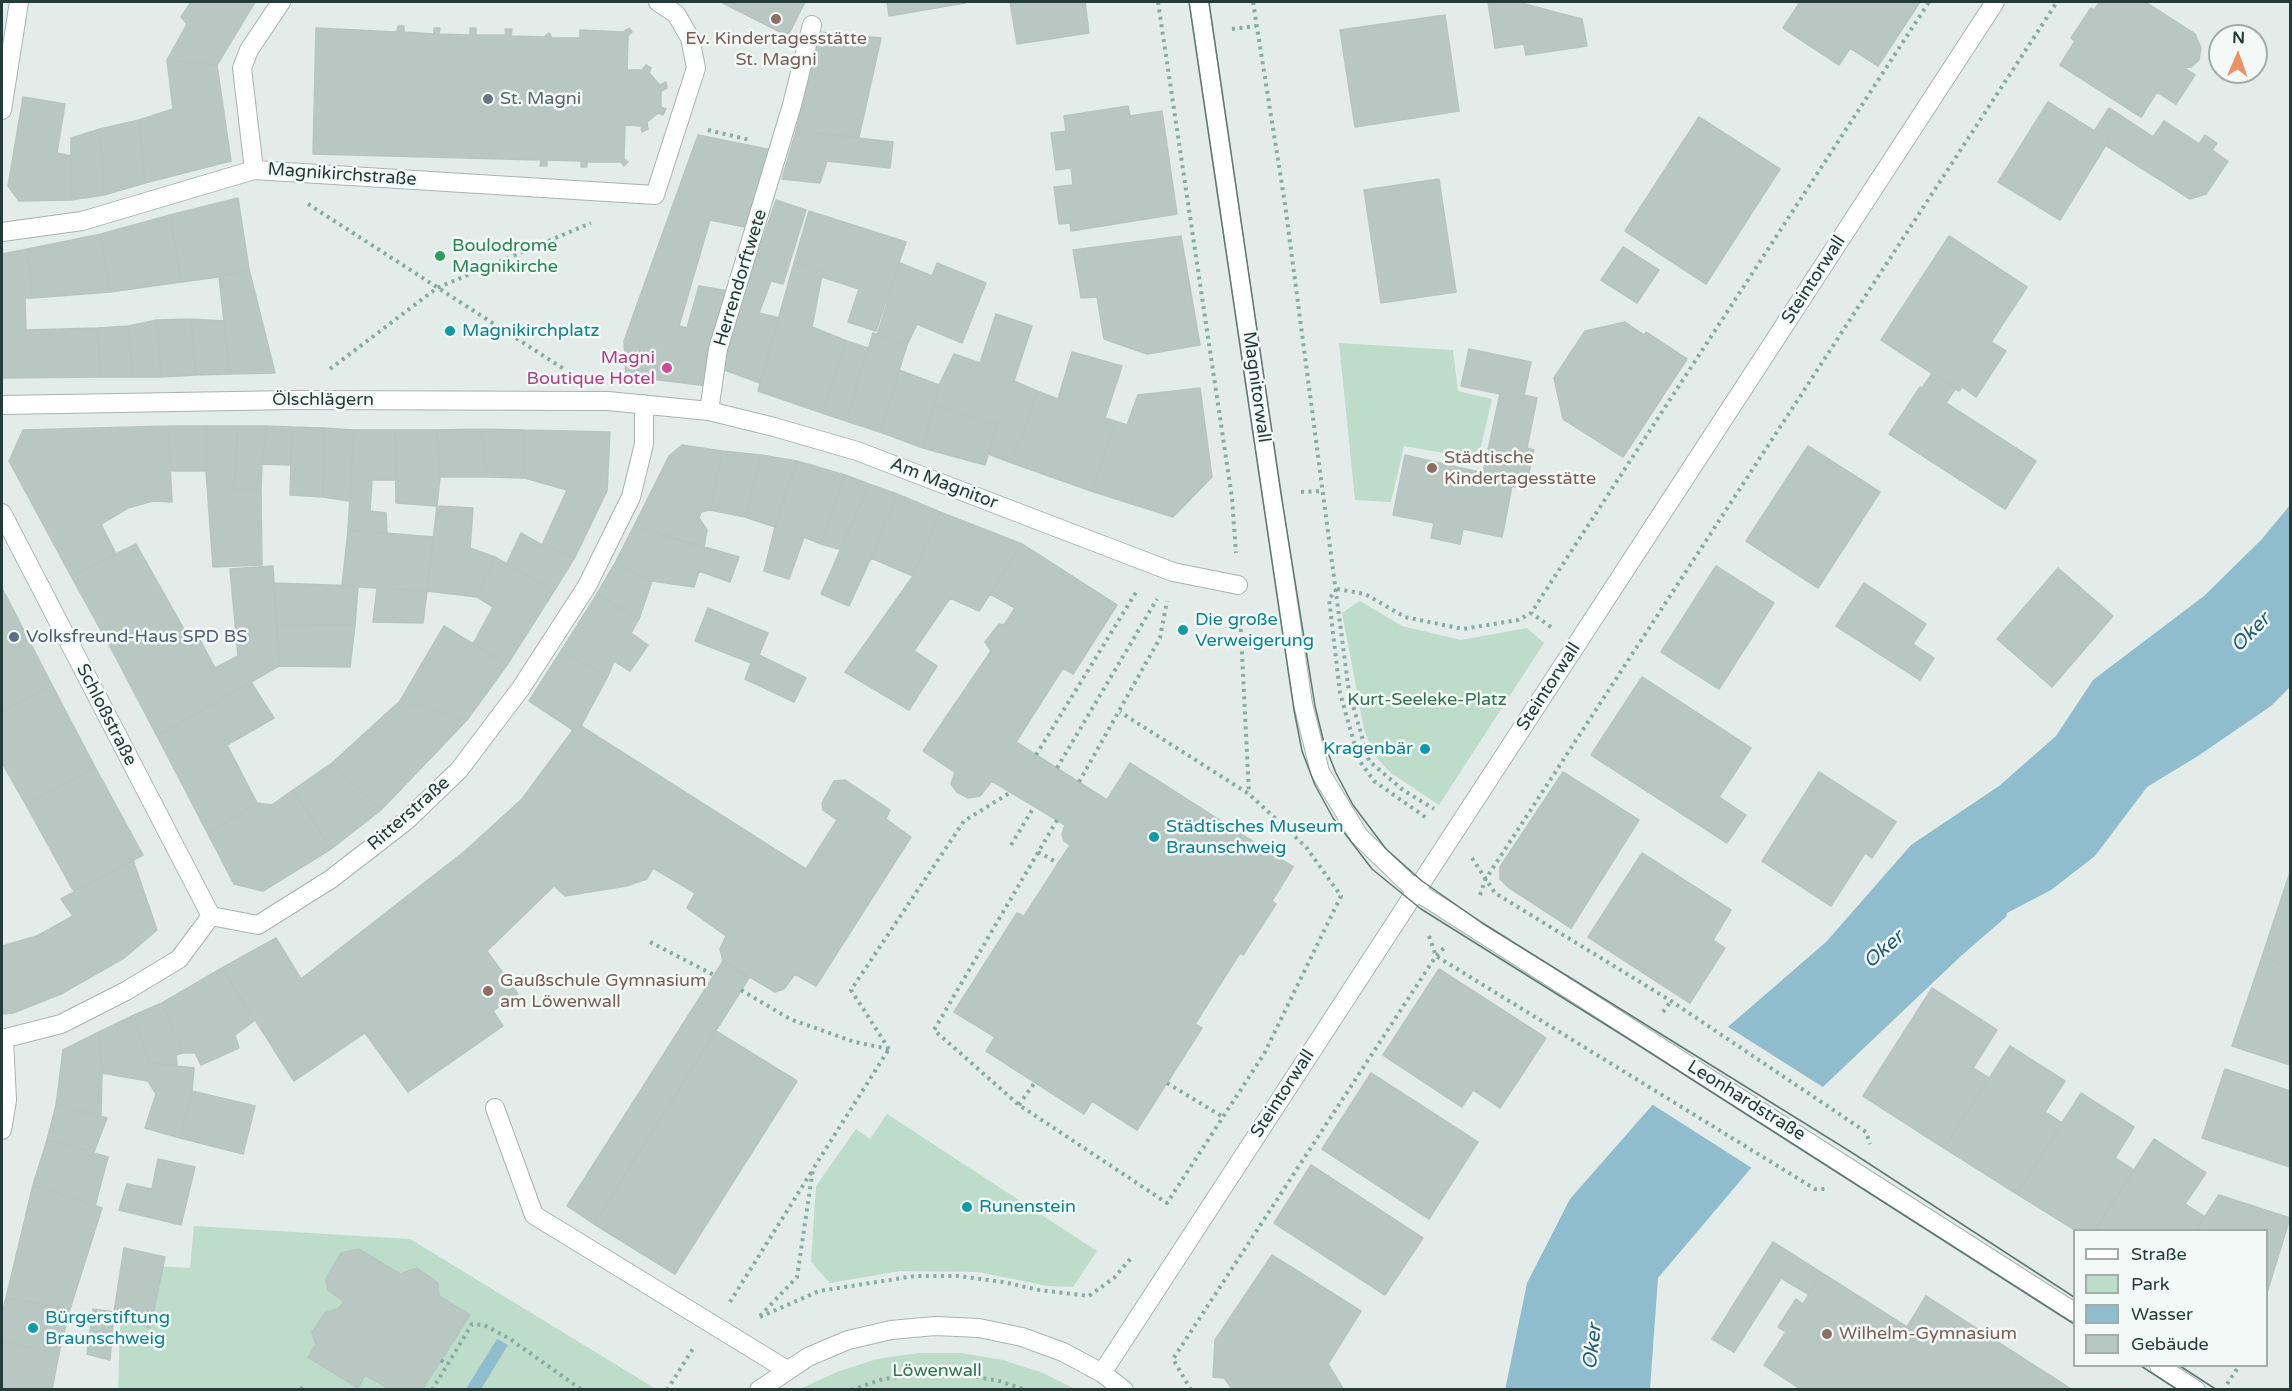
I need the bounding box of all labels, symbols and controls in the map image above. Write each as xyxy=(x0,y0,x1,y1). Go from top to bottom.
marker: Ev. Kindertagesstätte St. Magni xyxy=(769,12,783,26)
north arrow xyxy=(2208,24,2268,84)
place label: Ev. Kindertagesstätte St. Magni xyxy=(685,28,867,70)
text: N xyxy=(2232,28,2245,48)
place label: St. Magni xyxy=(500,88,581,110)
marker: St. Magni xyxy=(481,92,495,106)
street label: Magnikirchstraße xyxy=(267,159,417,191)
street label: Herrendorftwete xyxy=(710,207,772,349)
street label: Steintorwall xyxy=(1778,232,1850,328)
place label: Boulodrome Magnikirche xyxy=(452,235,558,278)
marker: Boulodrome Magnikirche xyxy=(433,249,447,263)
place label: Magnikirchplatz xyxy=(462,320,599,342)
marker: Magnikirchplatz xyxy=(443,324,457,338)
street label: Magnitorwall xyxy=(1238,330,1274,444)
place label: Magni Boutique Hotel xyxy=(527,347,655,389)
marker: Magni Boutique Hotel xyxy=(660,361,674,375)
street label: Ölschlägern xyxy=(272,389,374,411)
place label: Städtische Kindertagesstätte xyxy=(1444,447,1596,490)
street label: Am Magnitor xyxy=(887,454,1001,514)
marker: Städtische Kindertagesstätte xyxy=(1425,461,1439,475)
water label: Oker xyxy=(2226,608,2276,658)
place label: Die große Verweigerung xyxy=(1195,609,1314,652)
marker: Die große Verweigerung xyxy=(1176,623,1190,637)
place label: Volksfreund-Haus SPD BS xyxy=(26,626,247,648)
marker: Volksfreund-Haus SPD BS xyxy=(7,630,21,644)
street label: Steintorwall xyxy=(1513,639,1585,735)
street label: Schloßstraße xyxy=(71,660,141,770)
park label: Kurt-Seeleke-Platz xyxy=(1347,689,1507,711)
place label: Kragenbär xyxy=(1323,738,1413,760)
marker: Kragenbär xyxy=(1418,742,1432,756)
street label: Ritterstraße xyxy=(364,773,454,855)
place label: Städtisches Museum Braunschweig xyxy=(1166,816,1344,858)
marker: Städtisches Museum Braunschweig xyxy=(1147,830,1161,844)
water label: Oker xyxy=(1859,926,1909,974)
place label: Gaußschule Gymnasium am Löwenwall xyxy=(500,970,707,1012)
marker: Gaußschule Gymnasium am Löwenwall xyxy=(481,984,495,998)
street label: Steintorwall xyxy=(1247,1046,1319,1142)
street label: Leonhardstraße xyxy=(1683,1056,1809,1146)
place label: Runenstein xyxy=(979,1196,1076,1218)
marker: Runenstein xyxy=(960,1200,974,1214)
legend xyxy=(2073,1229,2268,1367)
text: Straße xyxy=(2131,1243,2187,1265)
text: Park xyxy=(2131,1273,2169,1295)
text: Wasser xyxy=(2131,1303,2193,1325)
place label: Bürgerstiftung Braunschweig xyxy=(45,1307,170,1350)
marker: Bürgerstiftung Braunschweig xyxy=(26,1321,40,1335)
water label: Oker xyxy=(1578,1323,1608,1371)
place label: Wilhelm-Gymnasium xyxy=(1839,1323,2017,1345)
marker: Wilhelm-Gymnasium xyxy=(1820,1327,1834,1341)
text: Gebäude xyxy=(2131,1333,2209,1355)
park label: Löwenwall xyxy=(892,1360,982,1382)

